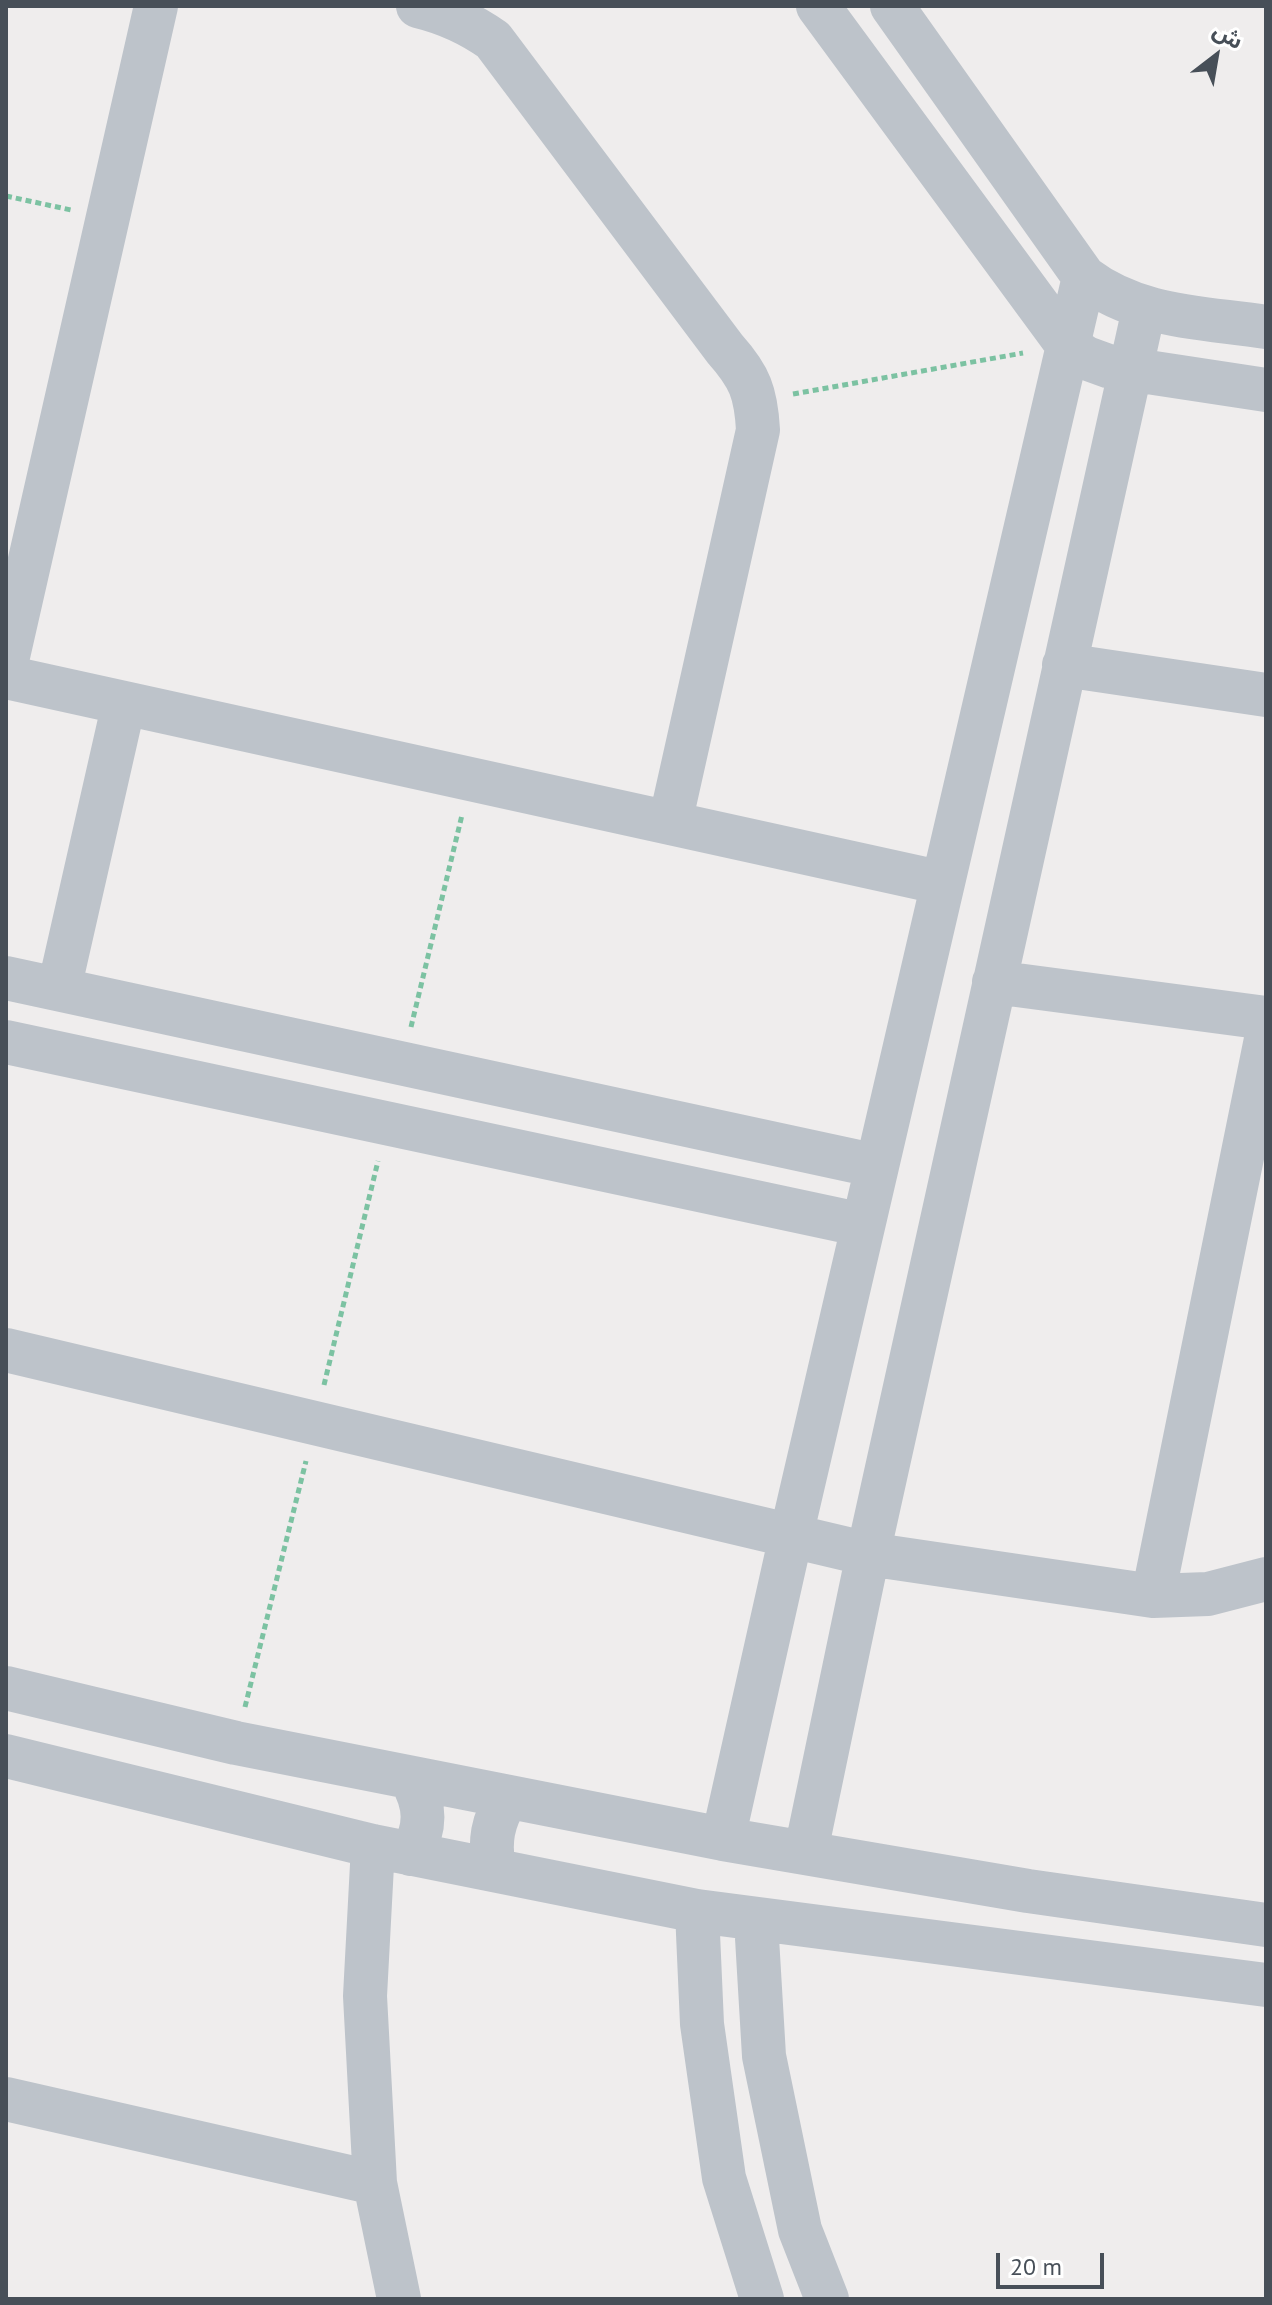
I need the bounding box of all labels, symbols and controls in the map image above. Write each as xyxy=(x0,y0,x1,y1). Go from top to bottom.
north arrow xyxy=(1176,16,1256,96)
text: ش xyxy=(1208,16,1248,55)
scale bar xyxy=(1000,2237,1108,2287)
text: 20 m xyxy=(1010,2251,1062,2282)

